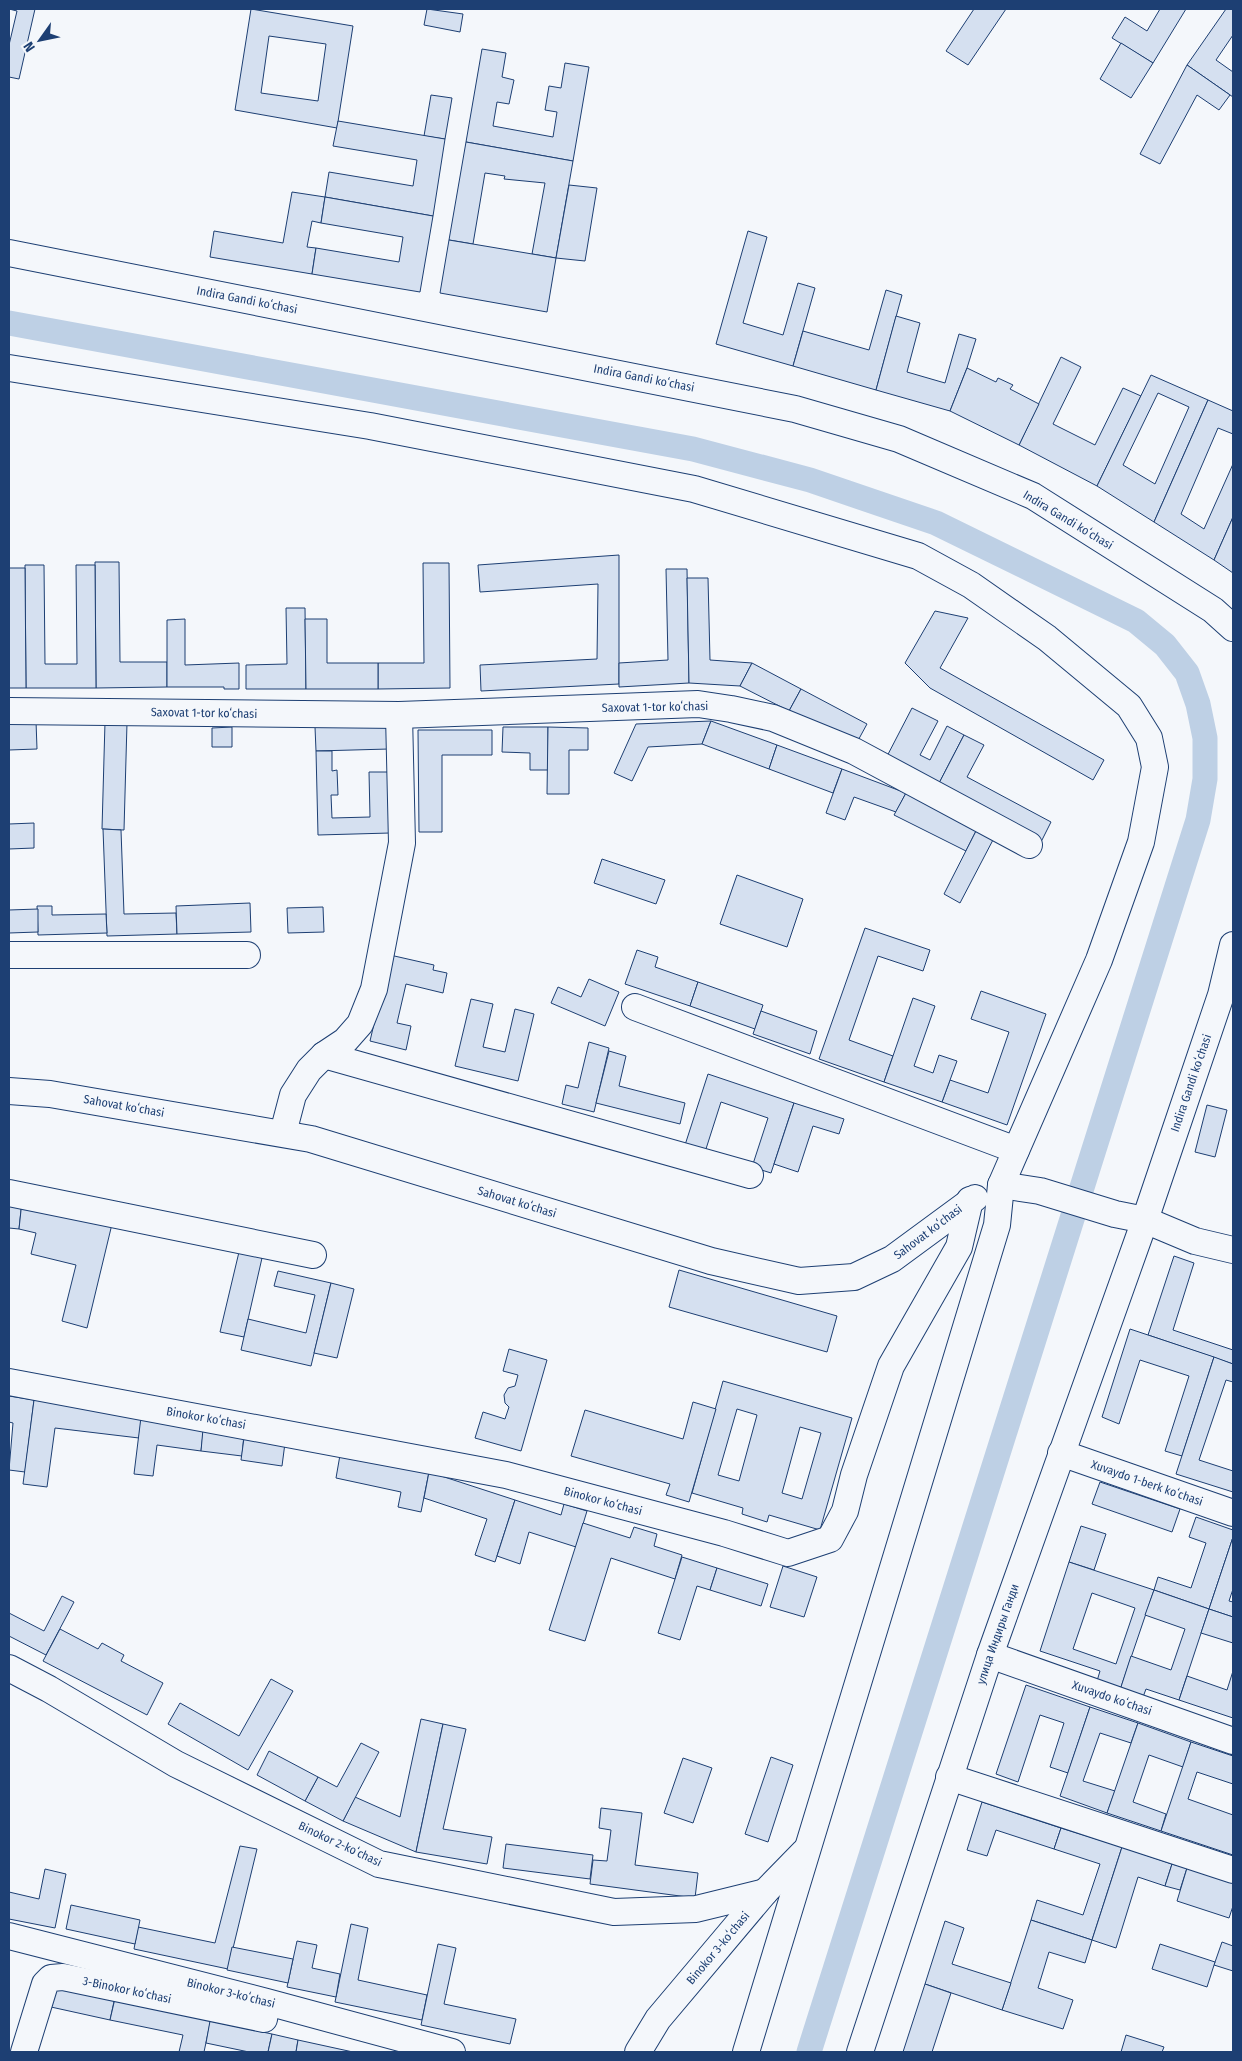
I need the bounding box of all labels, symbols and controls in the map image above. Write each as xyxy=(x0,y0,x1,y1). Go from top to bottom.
north arrow xyxy=(15,15,65,65)
text: N xyxy=(20,39,39,55)
street label: Indira Gandi koʻchasi xyxy=(195,282,299,317)
street label: Indira Gandi koʻchasi xyxy=(592,360,696,395)
street label: Indira Gandi koʻchasi xyxy=(1021,487,1116,552)
street label: Saxovat 1-tor koʻchasi xyxy=(602,698,708,715)
street label: Saxovat 1-tor koʻchasi xyxy=(151,704,257,721)
street label: Indira Gandi koʻchasi xyxy=(1167,1032,1214,1134)
street label: Sahovat koʻchasi xyxy=(83,1091,166,1120)
street label: Sahovat koʻchasi xyxy=(476,1182,558,1221)
street label: Sahovat koʻchasi xyxy=(891,1201,965,1262)
street label: Binokor koʻchasi xyxy=(165,1403,247,1432)
street label: Xuvaydo 1-berk koʻchasi xyxy=(1089,1456,1205,1509)
street label: Binokor koʻchasi xyxy=(562,1483,644,1518)
street label: улица Индиры Ганди xyxy=(974,1582,1022,1686)
street label: Xuvaydo koʻchasi xyxy=(1070,1677,1154,1718)
street label: Binokor 2-koʻchasi xyxy=(296,1818,384,1869)
street label: Binokor 3-koʻchasi xyxy=(683,1908,752,1987)
street label: 3-Binokor koʻchasi xyxy=(81,1973,173,2006)
street label: Binokor 3-koʻchasi xyxy=(186,1974,277,2011)

